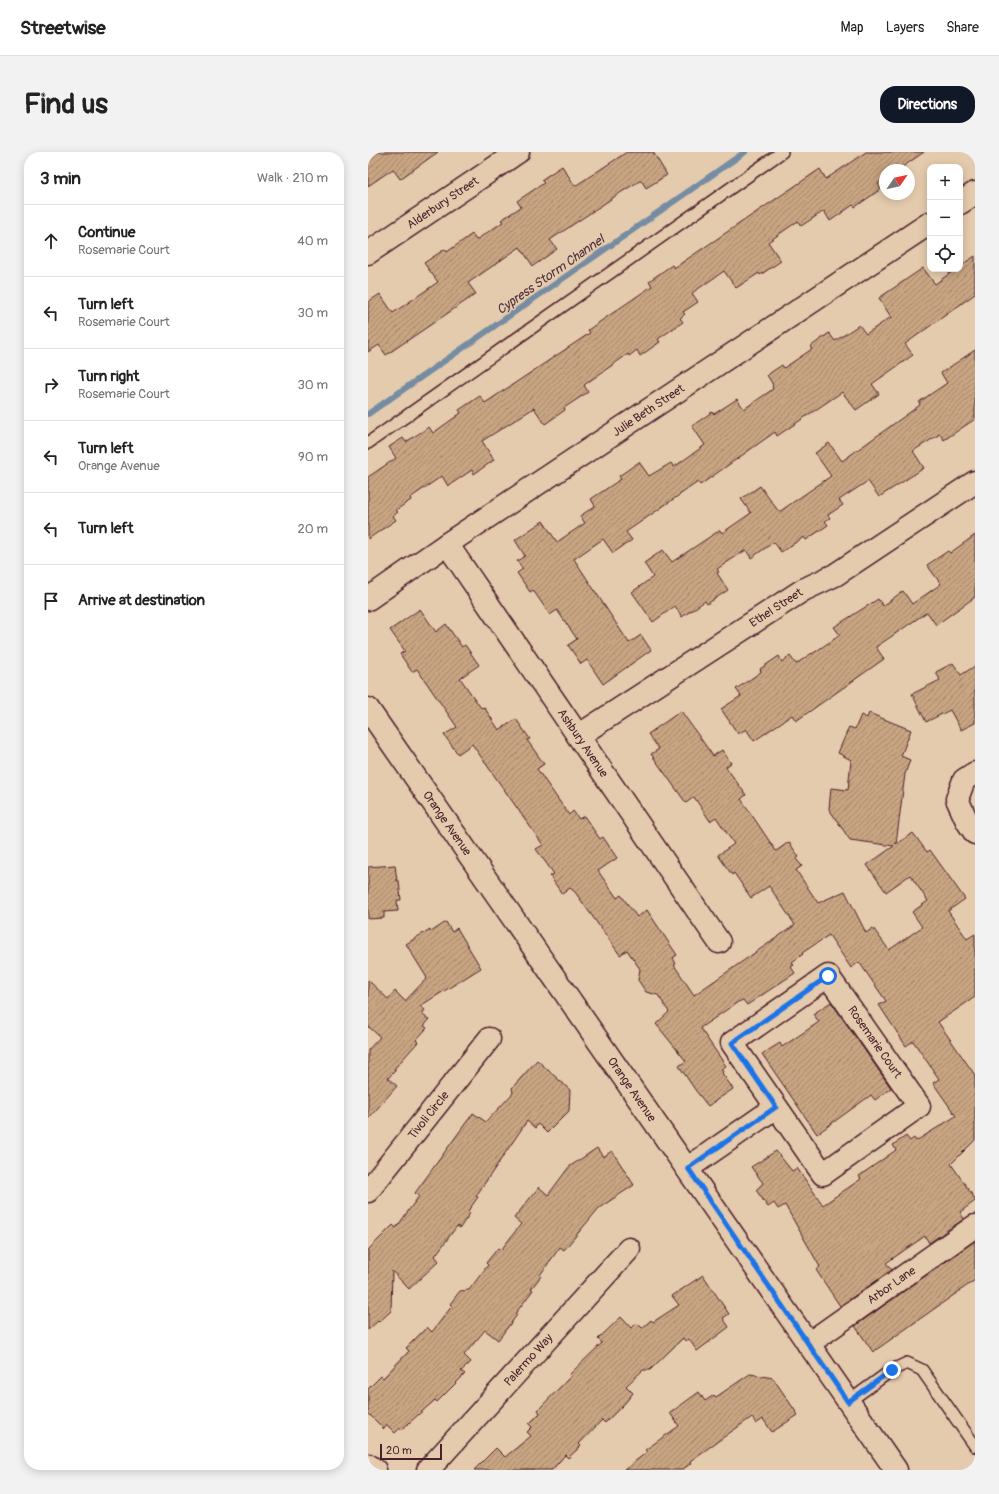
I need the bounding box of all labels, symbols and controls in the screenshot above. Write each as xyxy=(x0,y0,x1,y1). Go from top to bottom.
text: Streetwise xyxy=(20,16,106,40)
text: Map xyxy=(841,19,864,36)
text: Layers xyxy=(886,19,924,36)
text: Share xyxy=(946,19,979,36)
button: Directions xyxy=(880,86,975,123)
text: Find us xyxy=(24,87,108,122)
north arrow xyxy=(879,164,915,200)
map controls xyxy=(927,164,963,272)
button: + xyxy=(927,164,963,200)
text: 3 min xyxy=(40,168,81,189)
text: Walk · 210 m xyxy=(257,170,328,186)
street label: Alderbury Street xyxy=(404,174,482,233)
button: − xyxy=(927,200,963,236)
text: Continue xyxy=(78,223,136,242)
icon: ahead xyxy=(40,230,62,252)
water label: Cypress Storm Channel xyxy=(494,231,609,318)
text: 40 m xyxy=(297,233,328,249)
button: locate xyxy=(927,236,963,272)
text: Rosemarie Court xyxy=(78,242,170,258)
text: Turn left xyxy=(78,295,134,314)
icon: left xyxy=(40,302,62,324)
text: 30 m xyxy=(298,305,328,321)
text: Rosemarie Court xyxy=(78,314,170,330)
text: Turn right xyxy=(78,367,139,386)
icon: right xyxy=(40,374,62,396)
text: 30 m xyxy=(298,377,328,393)
street label: Julie Beth Street xyxy=(610,381,688,440)
text: Rosemarie Court xyxy=(78,386,170,402)
text: Turn left xyxy=(78,439,134,458)
icon: left xyxy=(40,446,62,468)
text: 90 m xyxy=(298,449,328,465)
text: Orange Avenue xyxy=(78,458,160,474)
icon: left xyxy=(40,518,62,540)
text: Turn left xyxy=(78,519,134,538)
text: 20 m xyxy=(297,521,328,537)
street label: Ethel Street xyxy=(747,585,806,631)
icon: arrive xyxy=(40,590,62,612)
text: Arrive at destination xyxy=(78,591,205,610)
street label: Ashbury Avenue xyxy=(554,706,611,780)
street label: Orange Avenue xyxy=(419,788,475,859)
route start xyxy=(819,967,837,985)
street label: Rosemarie Court xyxy=(844,1003,905,1081)
street label: Orange Avenue xyxy=(604,1054,659,1125)
street label: Tivoli Circle xyxy=(405,1088,453,1143)
street label: Arbor Lane xyxy=(864,1263,919,1308)
street label: Palermo Way xyxy=(501,1331,556,1389)
route end xyxy=(883,1361,901,1379)
scale bar xyxy=(380,1442,442,1461)
text: 20 m xyxy=(386,1444,412,1457)

